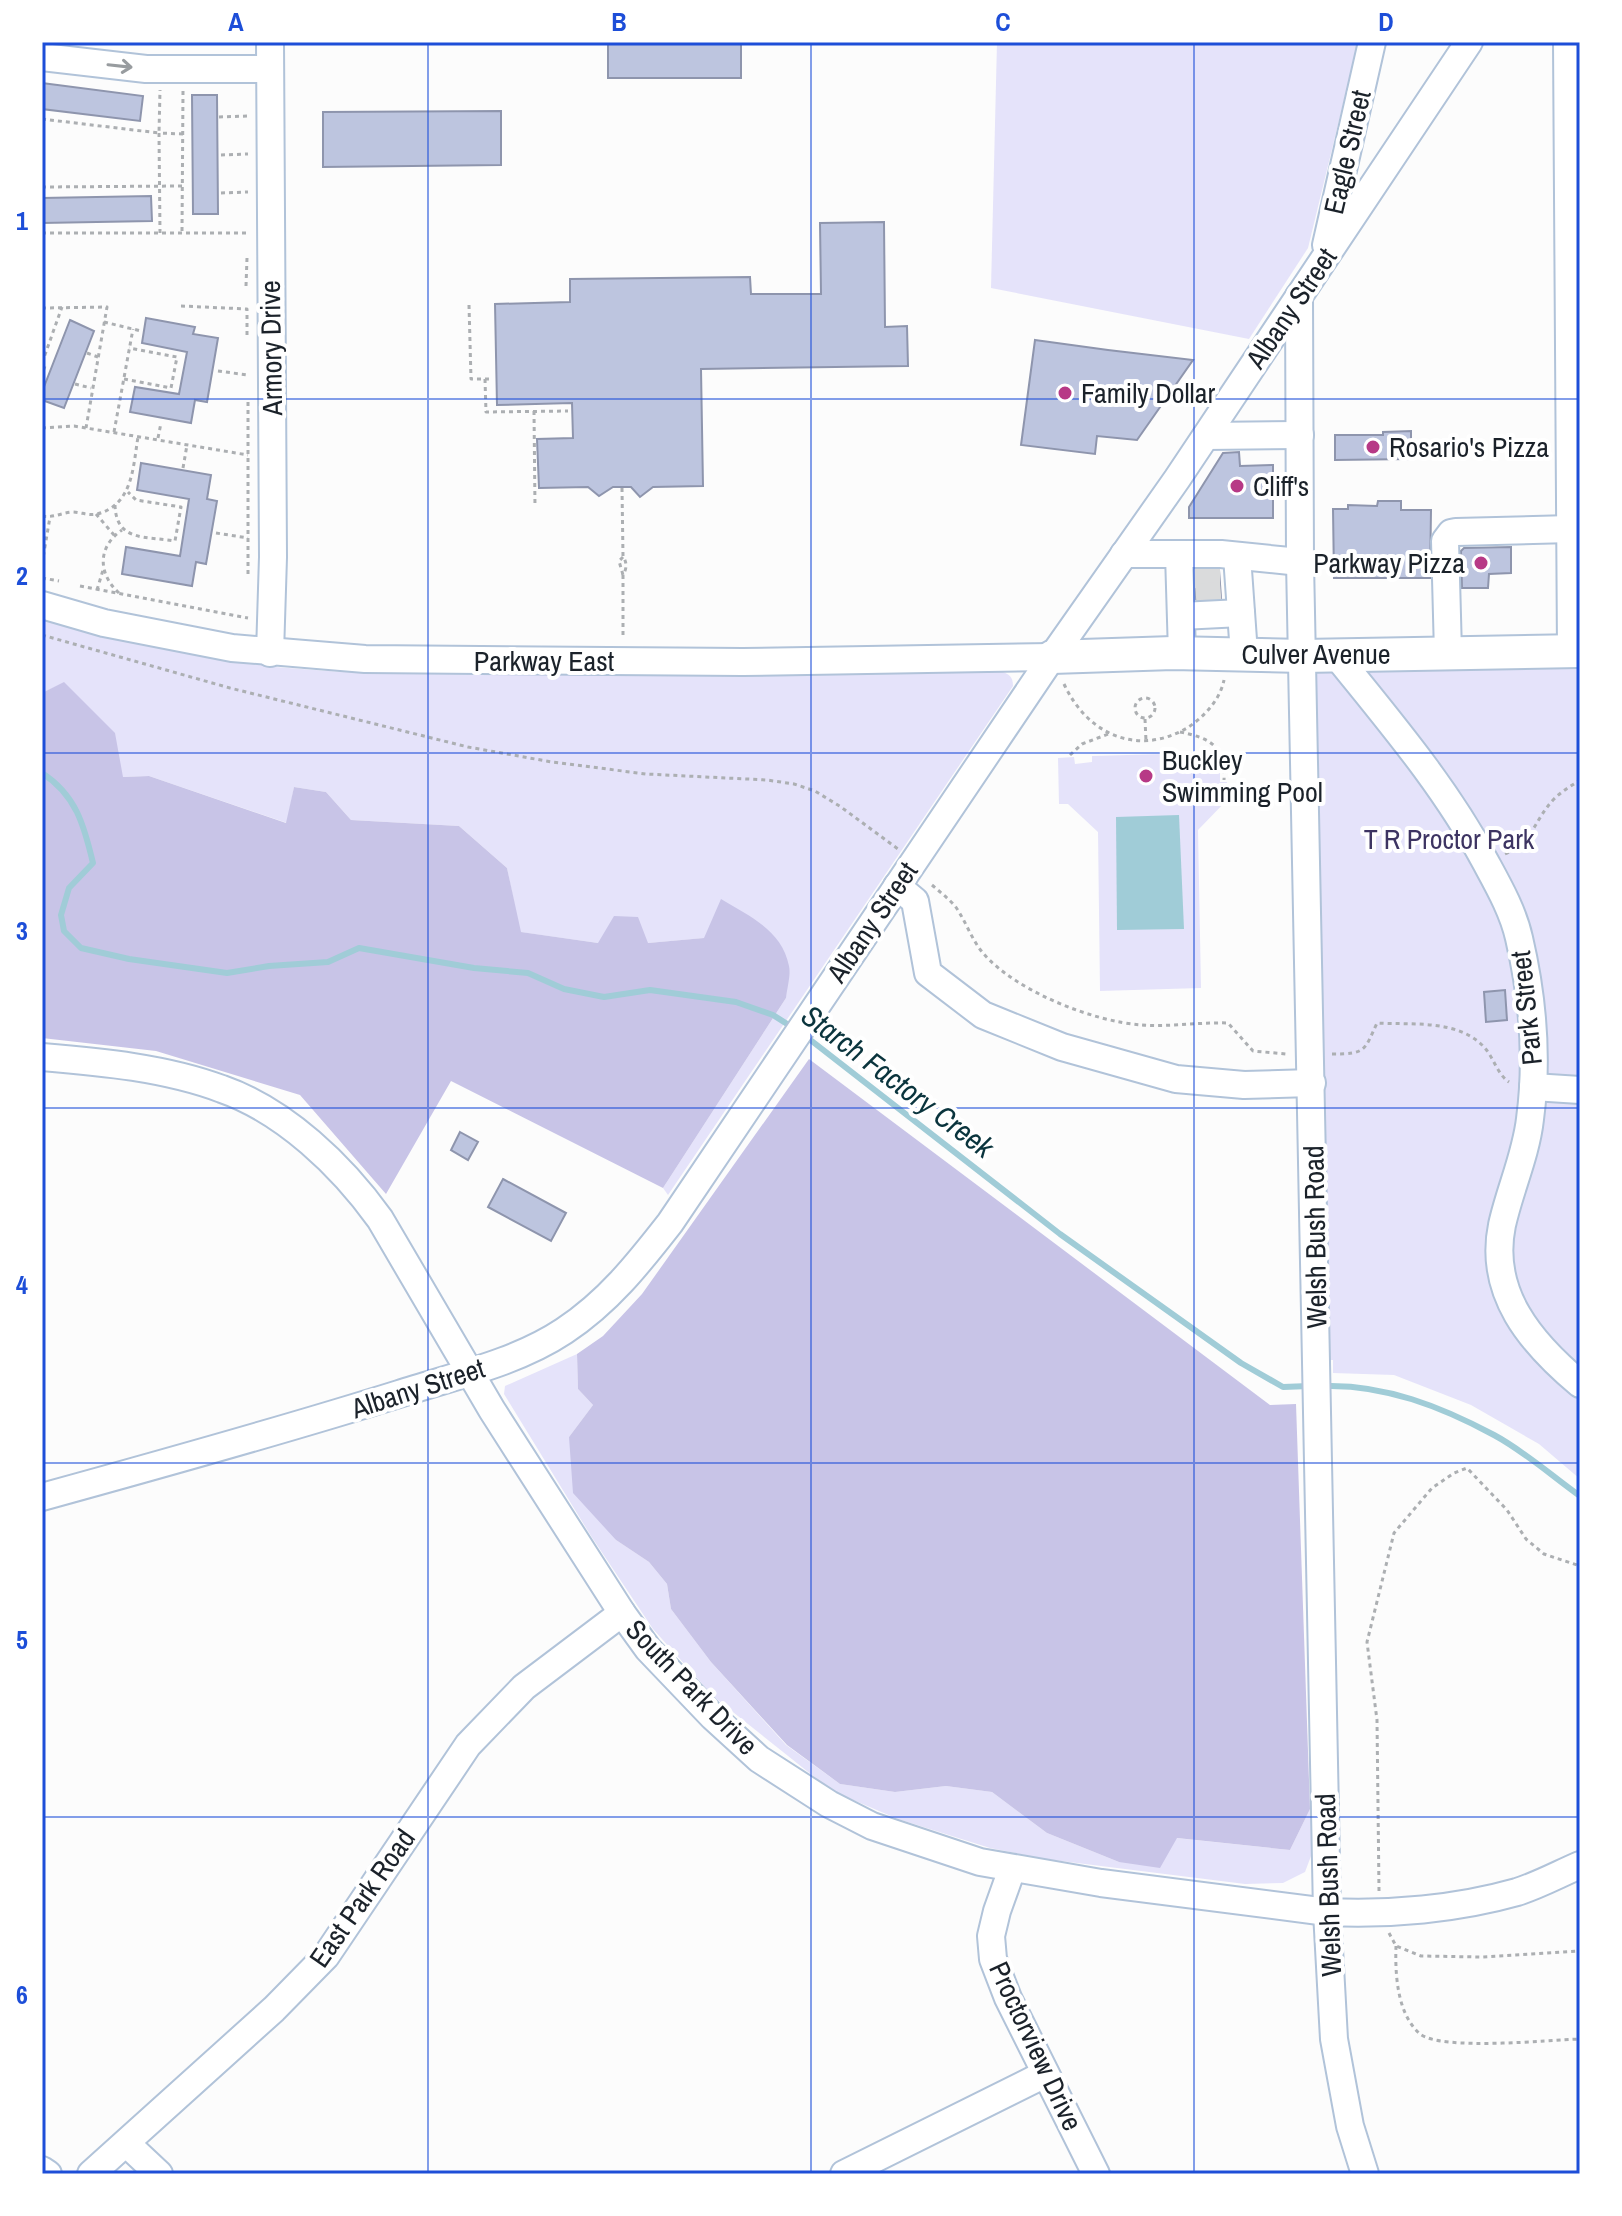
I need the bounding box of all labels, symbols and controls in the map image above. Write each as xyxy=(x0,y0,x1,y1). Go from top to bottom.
text: A xyxy=(228,4,244,39)
text: B xyxy=(611,4,627,39)
text: C xyxy=(995,4,1011,39)
text: D xyxy=(1378,4,1394,39)
one-way arrow xyxy=(106,58,132,73)
street label: Eagle Street xyxy=(1314,86,1380,218)
text: 1 xyxy=(16,203,28,238)
street label: Albany Street xyxy=(1236,240,1345,377)
street label: Armory Drive xyxy=(251,280,291,417)
place label: Family Dollar xyxy=(1081,374,1215,412)
marker: Family Dollar xyxy=(1056,384,1074,402)
place label: Rosario's Pizza xyxy=(1389,428,1549,466)
marker: Rosario's Pizza xyxy=(1364,438,1382,456)
place label: Cliff's xyxy=(1253,467,1309,505)
marker: Cliff's xyxy=(1228,477,1246,495)
place label: Parkway Pizza xyxy=(1313,544,1465,582)
marker: Parkway Pizza xyxy=(1472,554,1490,572)
text: 2 xyxy=(16,558,28,593)
street label: Culver Avenue xyxy=(1242,635,1390,673)
street label: Parkway East xyxy=(474,642,614,680)
place label: Buckley Swimming Pool xyxy=(1162,741,1323,811)
marker: Buckley Swimming Pool xyxy=(1137,767,1155,785)
park label: T R Proctor Park xyxy=(1364,820,1535,858)
street label: Albany Street xyxy=(817,854,926,991)
text: 3 xyxy=(16,913,28,948)
street label: Park Street xyxy=(1501,949,1551,1067)
water label: Starch Factory Creek xyxy=(794,995,1004,1168)
street label: Welsh Bush Road xyxy=(1294,1145,1336,1329)
text: 4 xyxy=(16,1267,28,1302)
street label: Albany Street xyxy=(346,1349,489,1428)
street label: South Park Drive xyxy=(618,1611,766,1763)
text: 5 xyxy=(16,1622,28,1657)
street label: Welsh Bush Road xyxy=(1306,1793,1350,1977)
street label: East Park Road xyxy=(300,1821,424,1975)
street label: Proctorview Drive xyxy=(980,1955,1092,2137)
text: 6 xyxy=(16,1977,28,2012)

